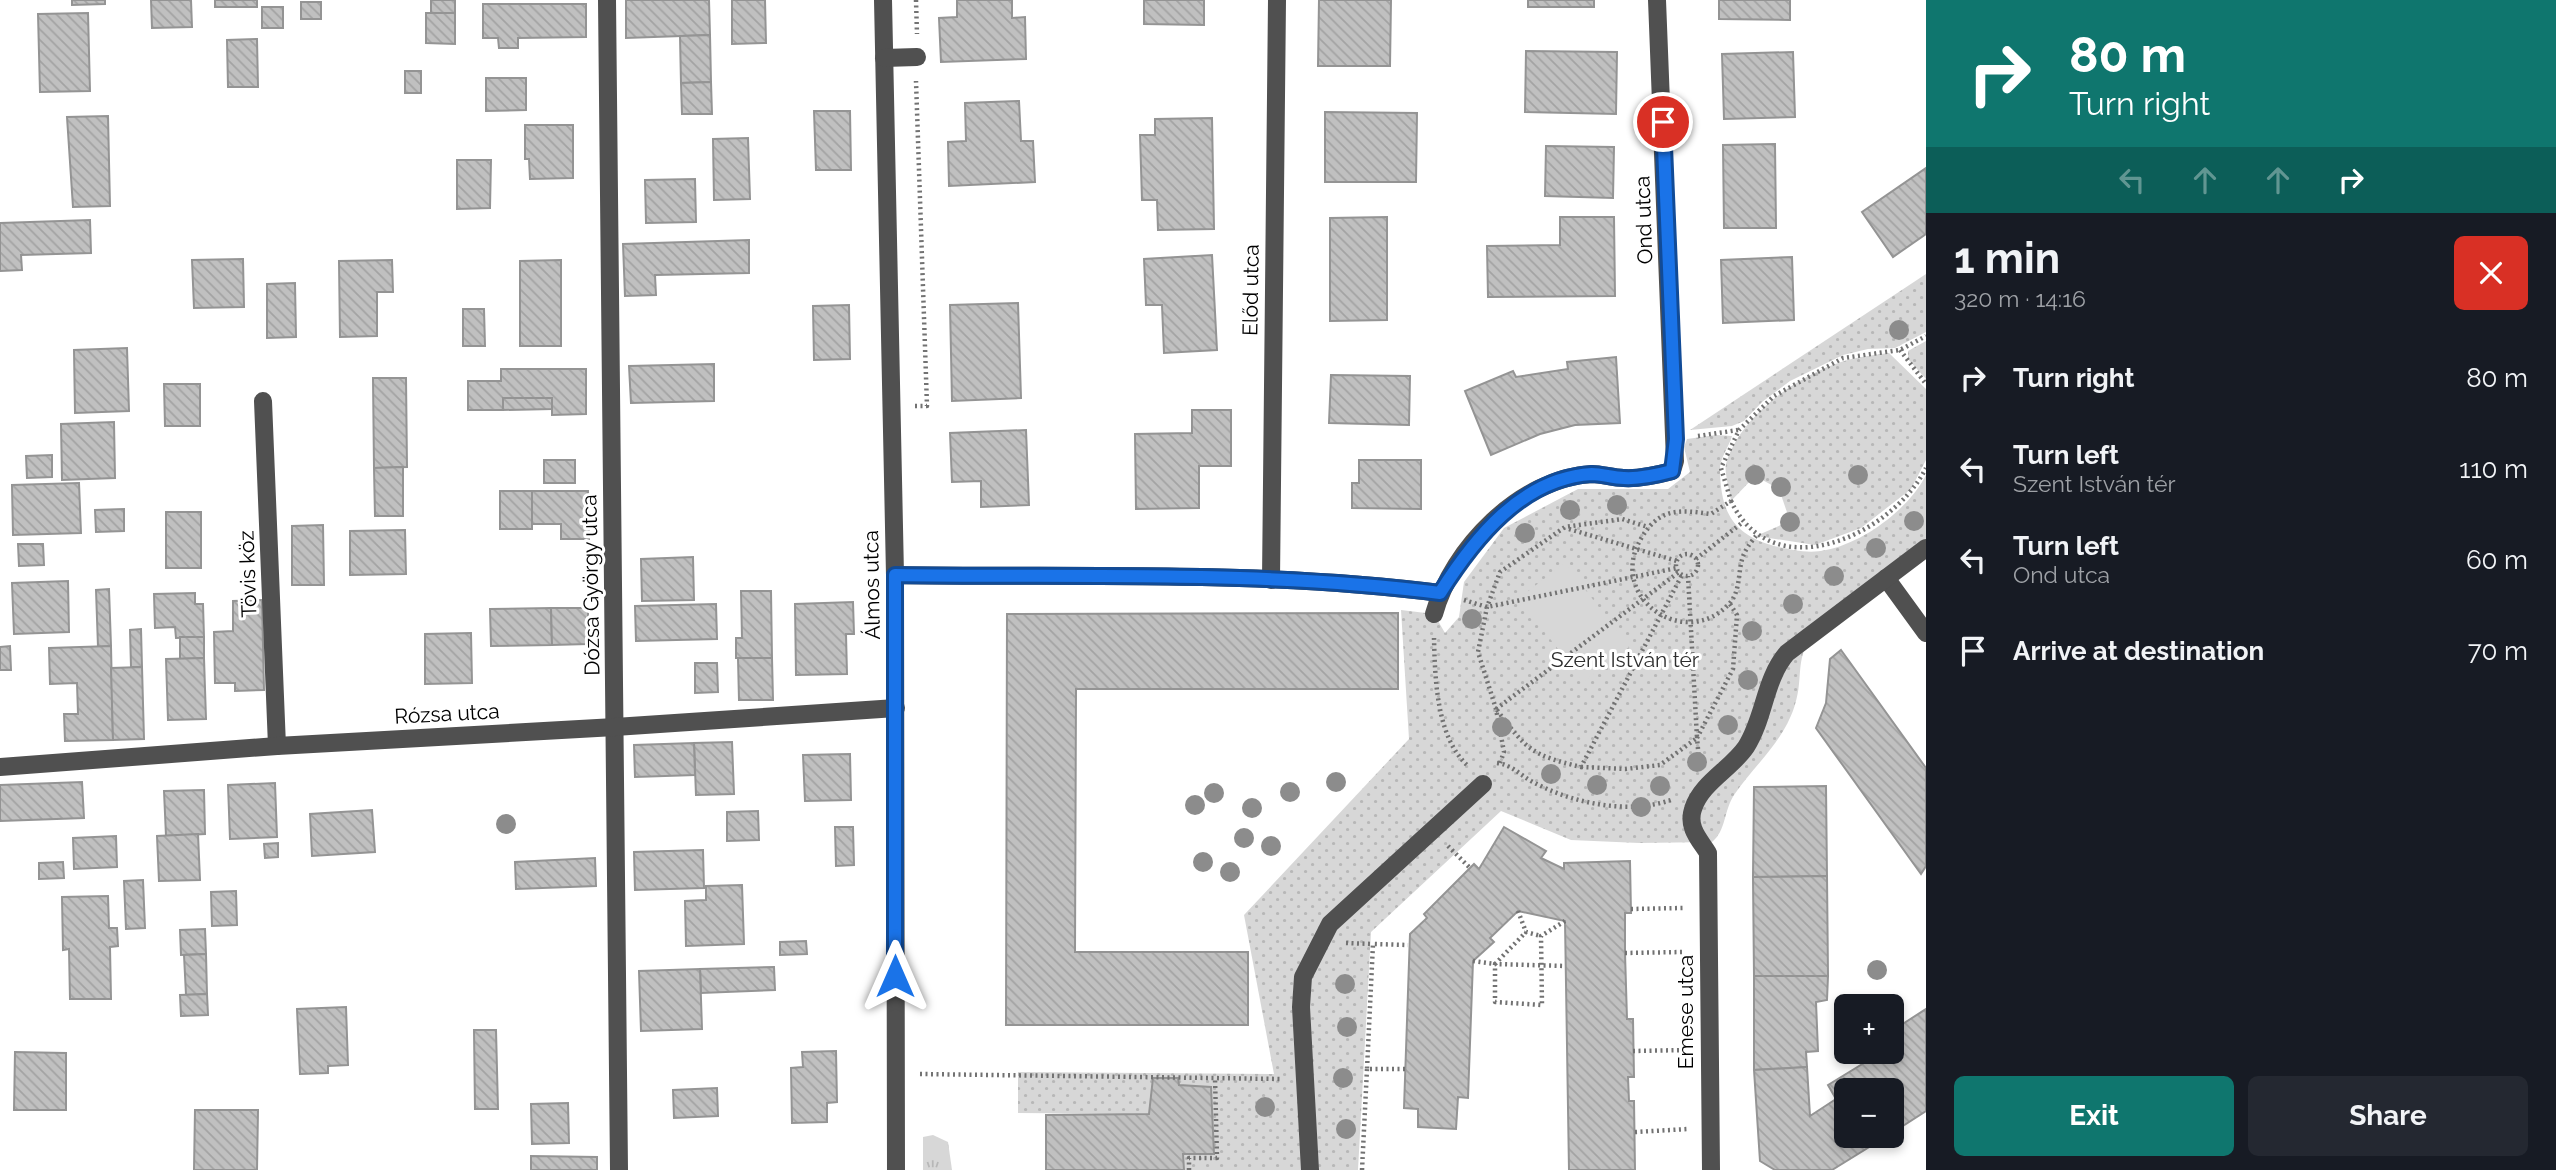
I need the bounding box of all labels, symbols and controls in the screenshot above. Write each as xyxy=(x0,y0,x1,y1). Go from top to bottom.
text: 80 m xyxy=(2069,26,2186,83)
icon: right xyxy=(1954,28,2045,119)
text: Turn right xyxy=(2069,85,2210,122)
pin xyxy=(1633,92,1693,152)
icon: arrive xyxy=(1644,103,1682,141)
icon: left xyxy=(2113,161,2151,199)
icon: ahead xyxy=(2186,161,2224,199)
icon: ahead xyxy=(2259,161,2297,199)
icon: right xyxy=(2332,161,2370,199)
street label: Ond utca xyxy=(1629,175,1658,265)
text: 1 min xyxy=(1954,234,2060,283)
button: close xyxy=(2454,236,2528,310)
street label: Előd utca xyxy=(1237,244,1264,336)
text: 320 m · 14:16 xyxy=(1954,285,2086,312)
icon: right xyxy=(1954,359,1992,397)
text: Turn right xyxy=(2013,363,2134,393)
text: 80 m xyxy=(2466,363,2528,393)
text: Turn left xyxy=(2013,440,2119,470)
icon: left xyxy=(1954,450,1992,488)
text: 110 m xyxy=(2459,454,2528,484)
text: Szent István tér xyxy=(2013,470,2176,497)
street label: Dózsa György utca xyxy=(576,494,605,676)
street label: Tövis köz xyxy=(233,530,262,618)
street label: Álmos utca xyxy=(858,530,885,640)
text: Turn left xyxy=(2013,531,2119,561)
icon: left xyxy=(1954,541,1992,579)
text: 60 m xyxy=(2466,545,2528,575)
text: Ond utca xyxy=(2013,561,2110,588)
icon: arrive xyxy=(1954,632,1992,670)
text: Arrive at destination xyxy=(2013,636,2264,666)
text: 70 m xyxy=(2468,636,2528,666)
park label: Szent István tér xyxy=(1551,647,1700,672)
street label: Rózsa utca xyxy=(394,698,500,729)
position arrow xyxy=(858,939,932,1013)
street label: Emese utca xyxy=(1673,955,1698,1069)
map controls xyxy=(1834,994,1904,1148)
button: + xyxy=(1834,994,1904,1064)
button: Exit xyxy=(1954,1076,2234,1156)
button: Share xyxy=(2248,1076,2528,1156)
button: − xyxy=(1834,1078,1904,1148)

